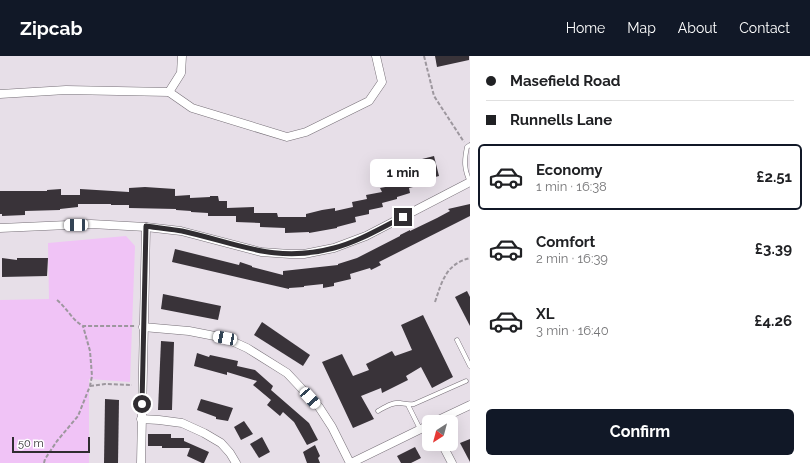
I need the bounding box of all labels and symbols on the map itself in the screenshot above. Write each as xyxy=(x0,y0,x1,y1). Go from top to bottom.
callout: 1 min xyxy=(370,159,436,187)
route end xyxy=(394,208,412,226)
car xyxy=(64,219,88,231)
car xyxy=(212,330,238,346)
car xyxy=(298,385,322,411)
route start xyxy=(133,395,151,413)
north arrow xyxy=(422,415,458,451)
scale bar xyxy=(12,435,90,454)

